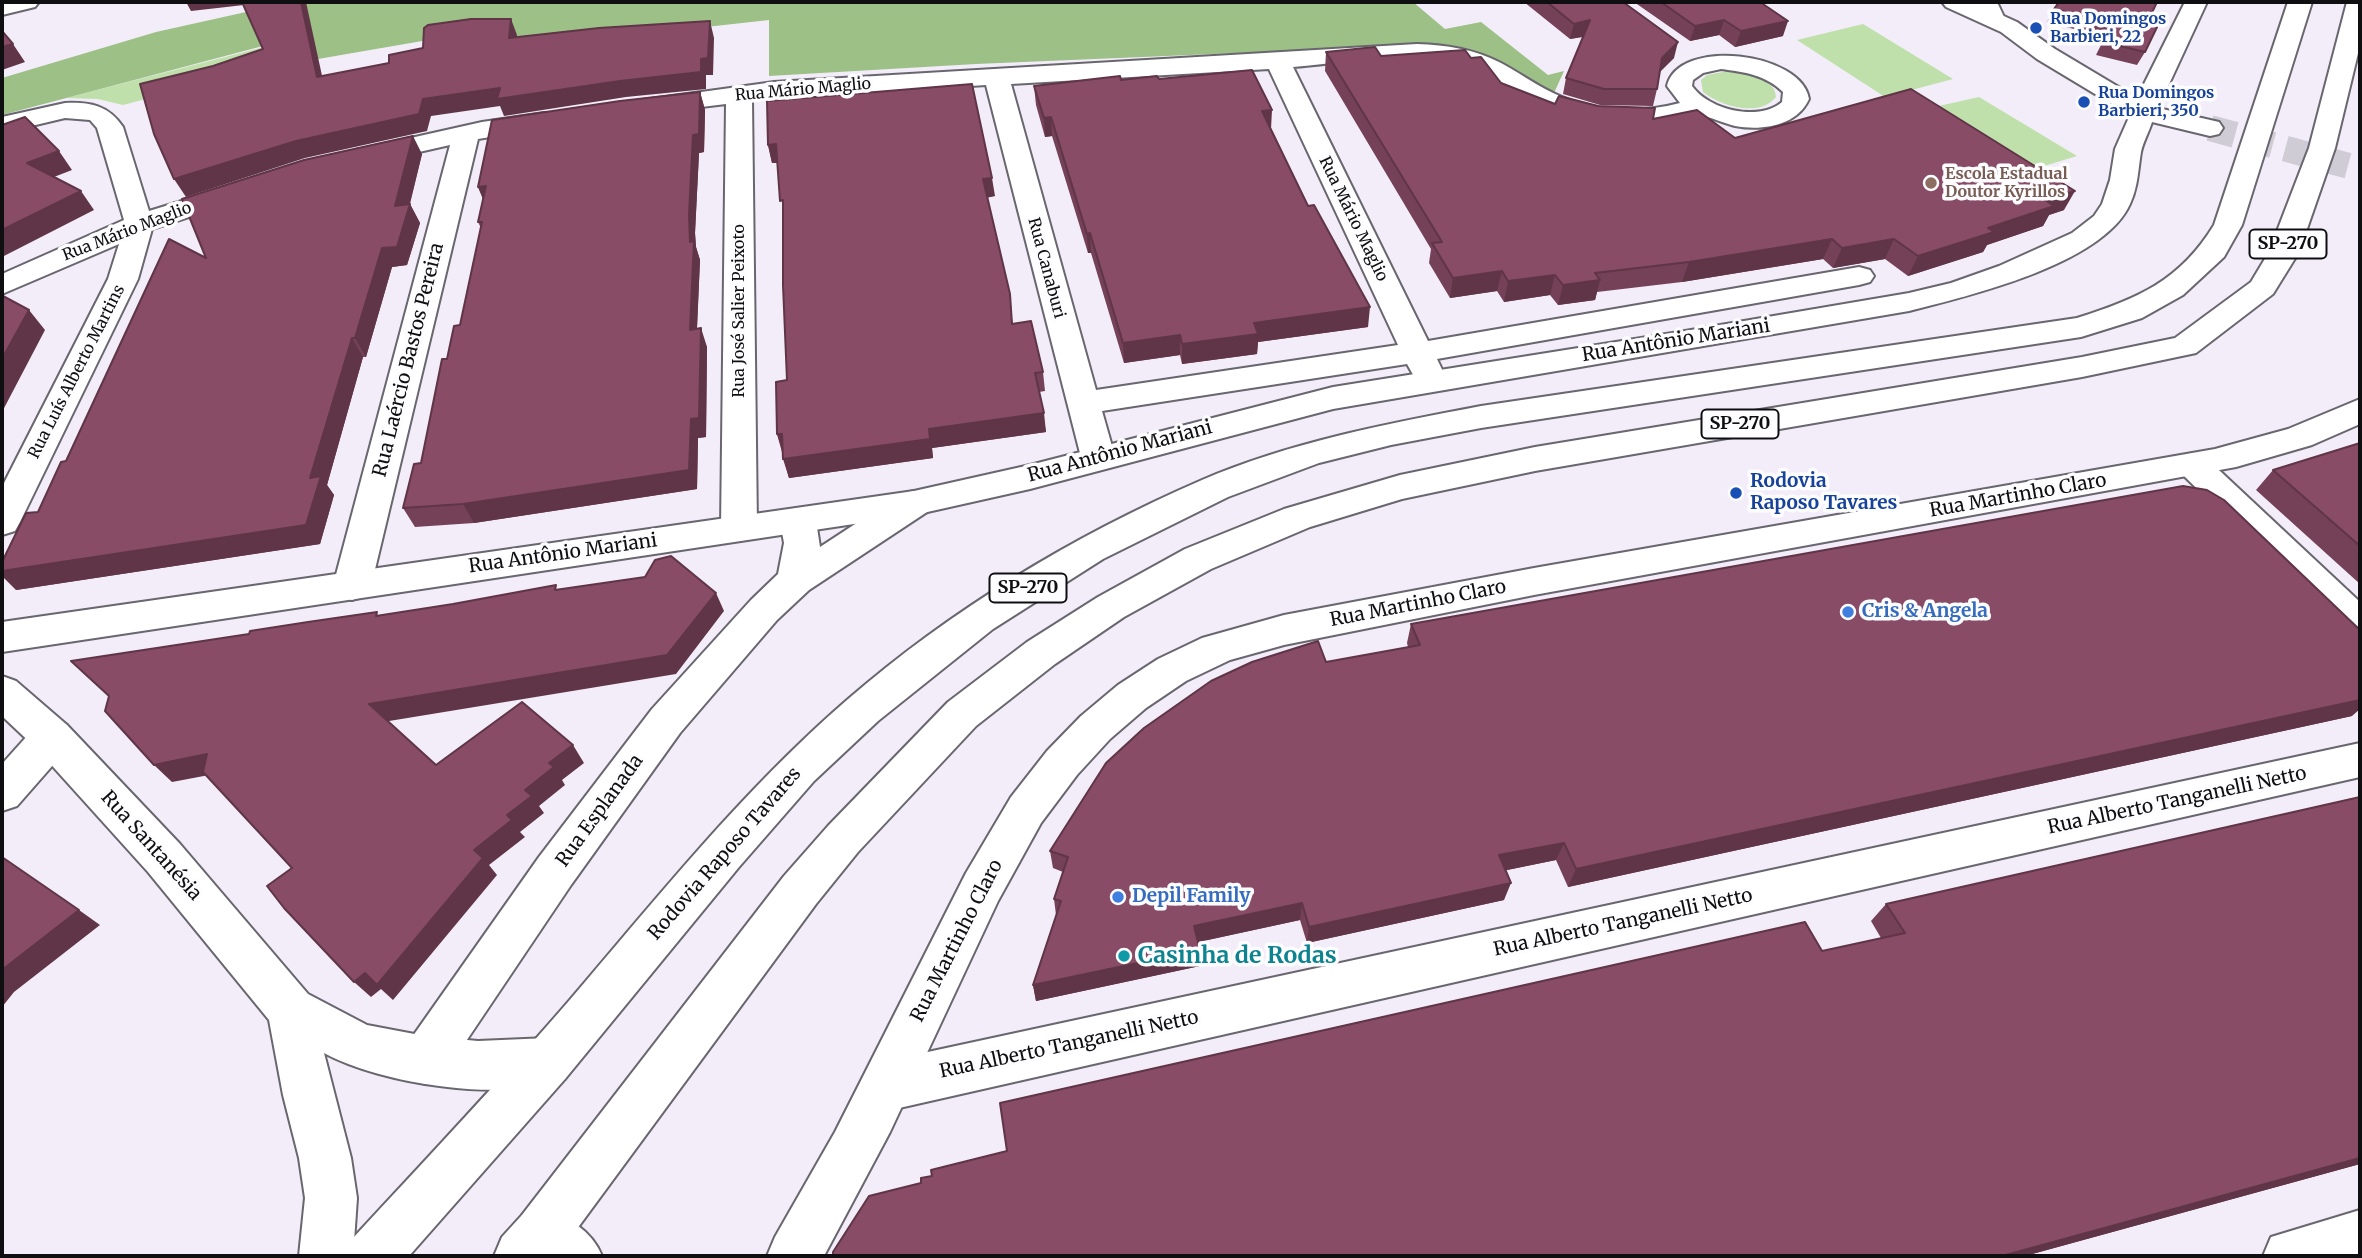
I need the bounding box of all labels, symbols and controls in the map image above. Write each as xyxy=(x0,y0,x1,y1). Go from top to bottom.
place label: Rua Domingos Barbieri, 22 xyxy=(2050,9,2166,47)
marker: Rua Domingos Barbieri, 22 xyxy=(2028,20,2044,36)
street label: Rua Mário Maglio xyxy=(734,74,872,106)
place label: Rua Domingos Barbieri, 350 xyxy=(2098,83,2214,121)
marker: Rua Domingos Barbieri, 350 xyxy=(2076,94,2092,110)
street label: Rua Mário Maglio xyxy=(1314,153,1392,285)
place label: Escola Estadual Doutor Kyrillos xyxy=(1945,164,2068,202)
marker: Escola Estadual Doutor Kyrillos xyxy=(1923,175,1939,191)
street label: Rua Mário Maglio xyxy=(60,199,194,265)
street label: Rua Canaburi xyxy=(1023,216,1069,320)
street label: Rua José Salier Peixoto xyxy=(729,224,749,398)
road number: SP-270 xyxy=(2250,230,2326,258)
street label: Rua Laércio Bastos Pereira xyxy=(369,241,449,479)
street label: Rua Luís Alberto Martins xyxy=(25,282,129,462)
street label: Rua Antônio Mariani xyxy=(1580,315,1772,367)
road number: SP-270 xyxy=(1702,410,1778,438)
street label: Rua Antônio Mariani xyxy=(1025,416,1215,488)
street label: Rua Martinho Claro xyxy=(1928,469,2108,523)
place label: Rodovia Raposo Tavares xyxy=(1750,471,1897,515)
marker: Rodovia Raposo Tavares xyxy=(1728,485,1744,501)
street label: Rua Antônio Mariani xyxy=(467,529,659,579)
road number: SP-270 xyxy=(990,574,1066,602)
street label: Rua Martinho Claro xyxy=(1328,576,1508,632)
place label: Cris & Angela xyxy=(1862,601,1988,623)
marker: Cris & Angela xyxy=(1840,604,1856,620)
street label: Rua Esplanada xyxy=(552,750,648,872)
street label: Rua Alberto Tanganelli Netto xyxy=(2045,762,2309,840)
street label: Rodovia Raposo Tavares xyxy=(644,763,806,945)
street label: Rua Santanésia xyxy=(96,787,206,905)
street label: Rua Martinho Claro xyxy=(906,856,1008,1026)
street label: Rua Alberto Tanganelli Netto xyxy=(1491,884,1755,962)
place label: Depil Family xyxy=(1132,886,1250,908)
marker: Depil Family xyxy=(1110,889,1126,905)
place label: Casinha de Rodas xyxy=(1138,942,1337,970)
marker: Casinha de Rodas xyxy=(1116,948,1132,964)
street label: Rua Alberto Tanganelli Netto xyxy=(937,1006,1201,1084)

